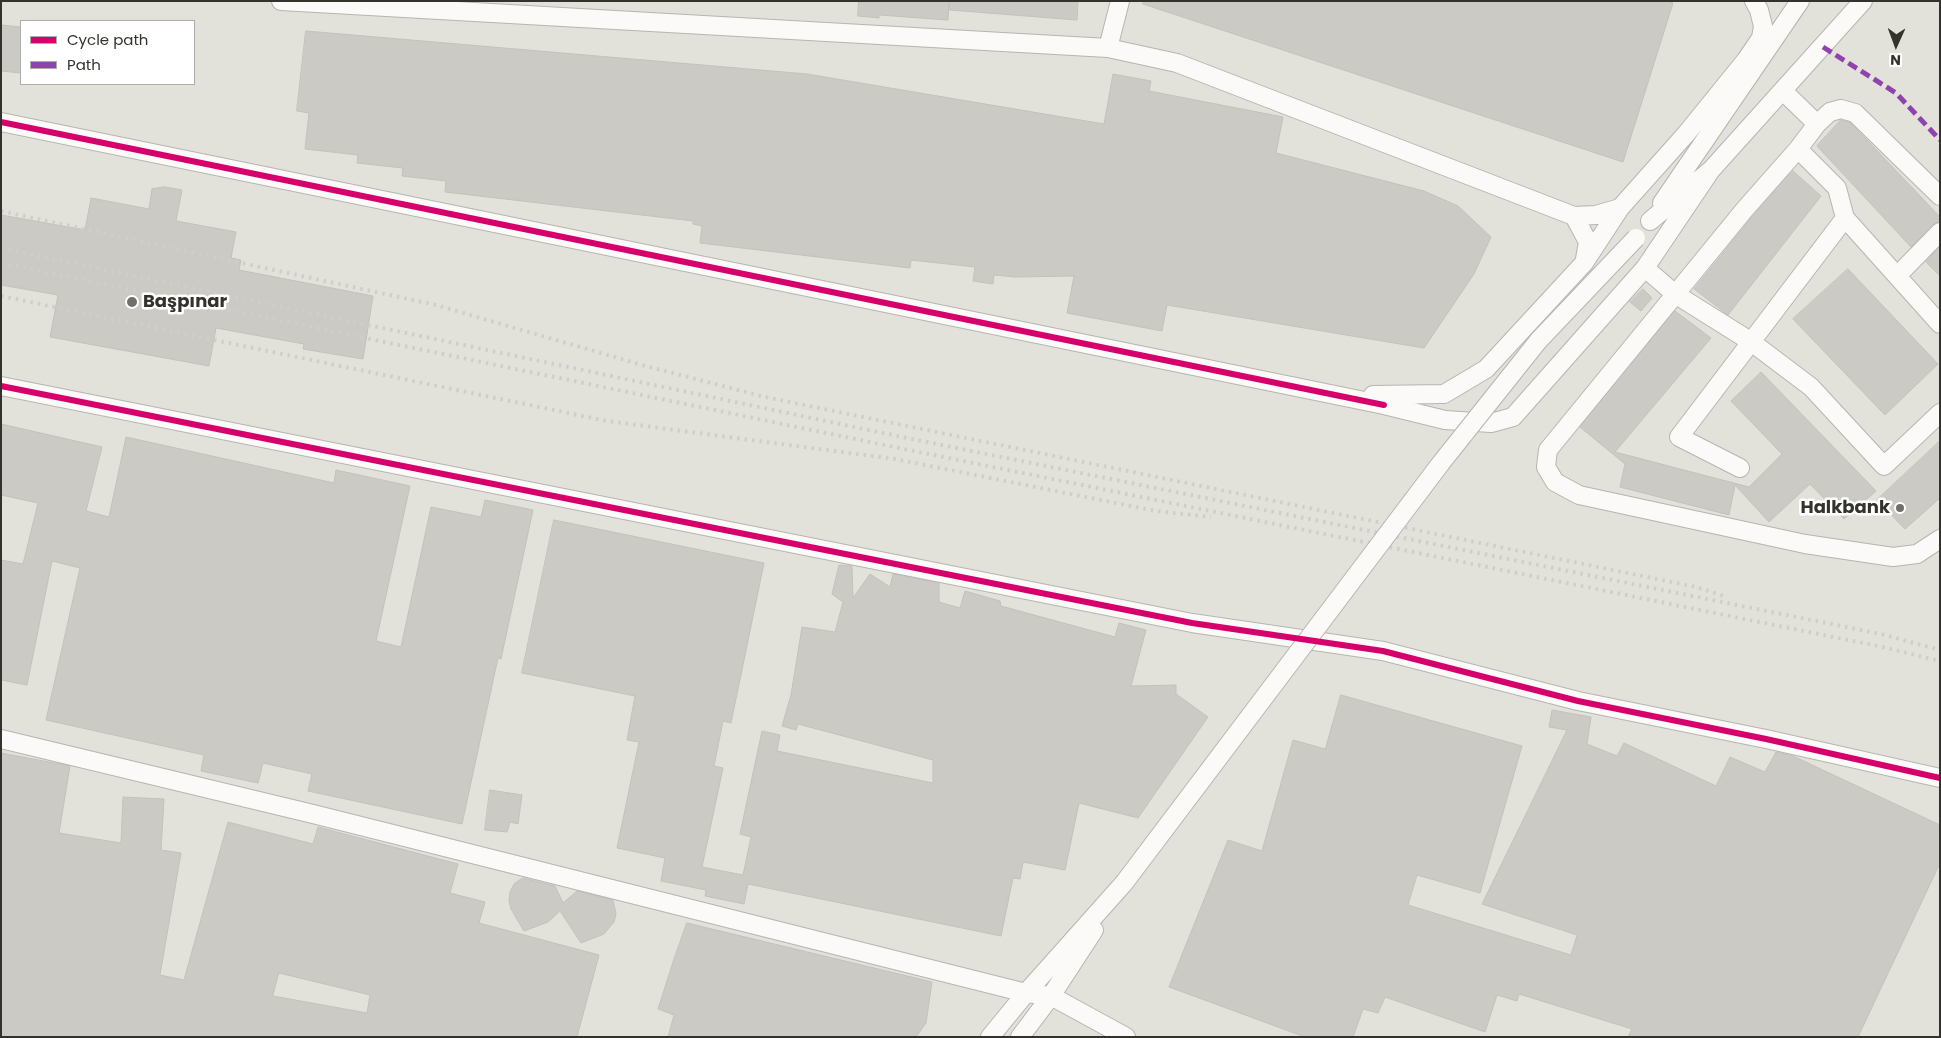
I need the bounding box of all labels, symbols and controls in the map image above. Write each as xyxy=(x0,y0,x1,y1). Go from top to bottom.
legend xyxy=(20,20,195,85)
north arrow xyxy=(1871,20,1921,70)
text: Cycle path xyxy=(67,29,148,50)
text: N xyxy=(1890,50,1901,70)
text: Path xyxy=(67,54,101,75)
place label: Başpınar xyxy=(143,291,227,313)
marker: Başpınar xyxy=(125,295,139,309)
place label: Halkbank xyxy=(1800,497,1890,519)
marker: Halkbank xyxy=(1894,502,1906,514)

